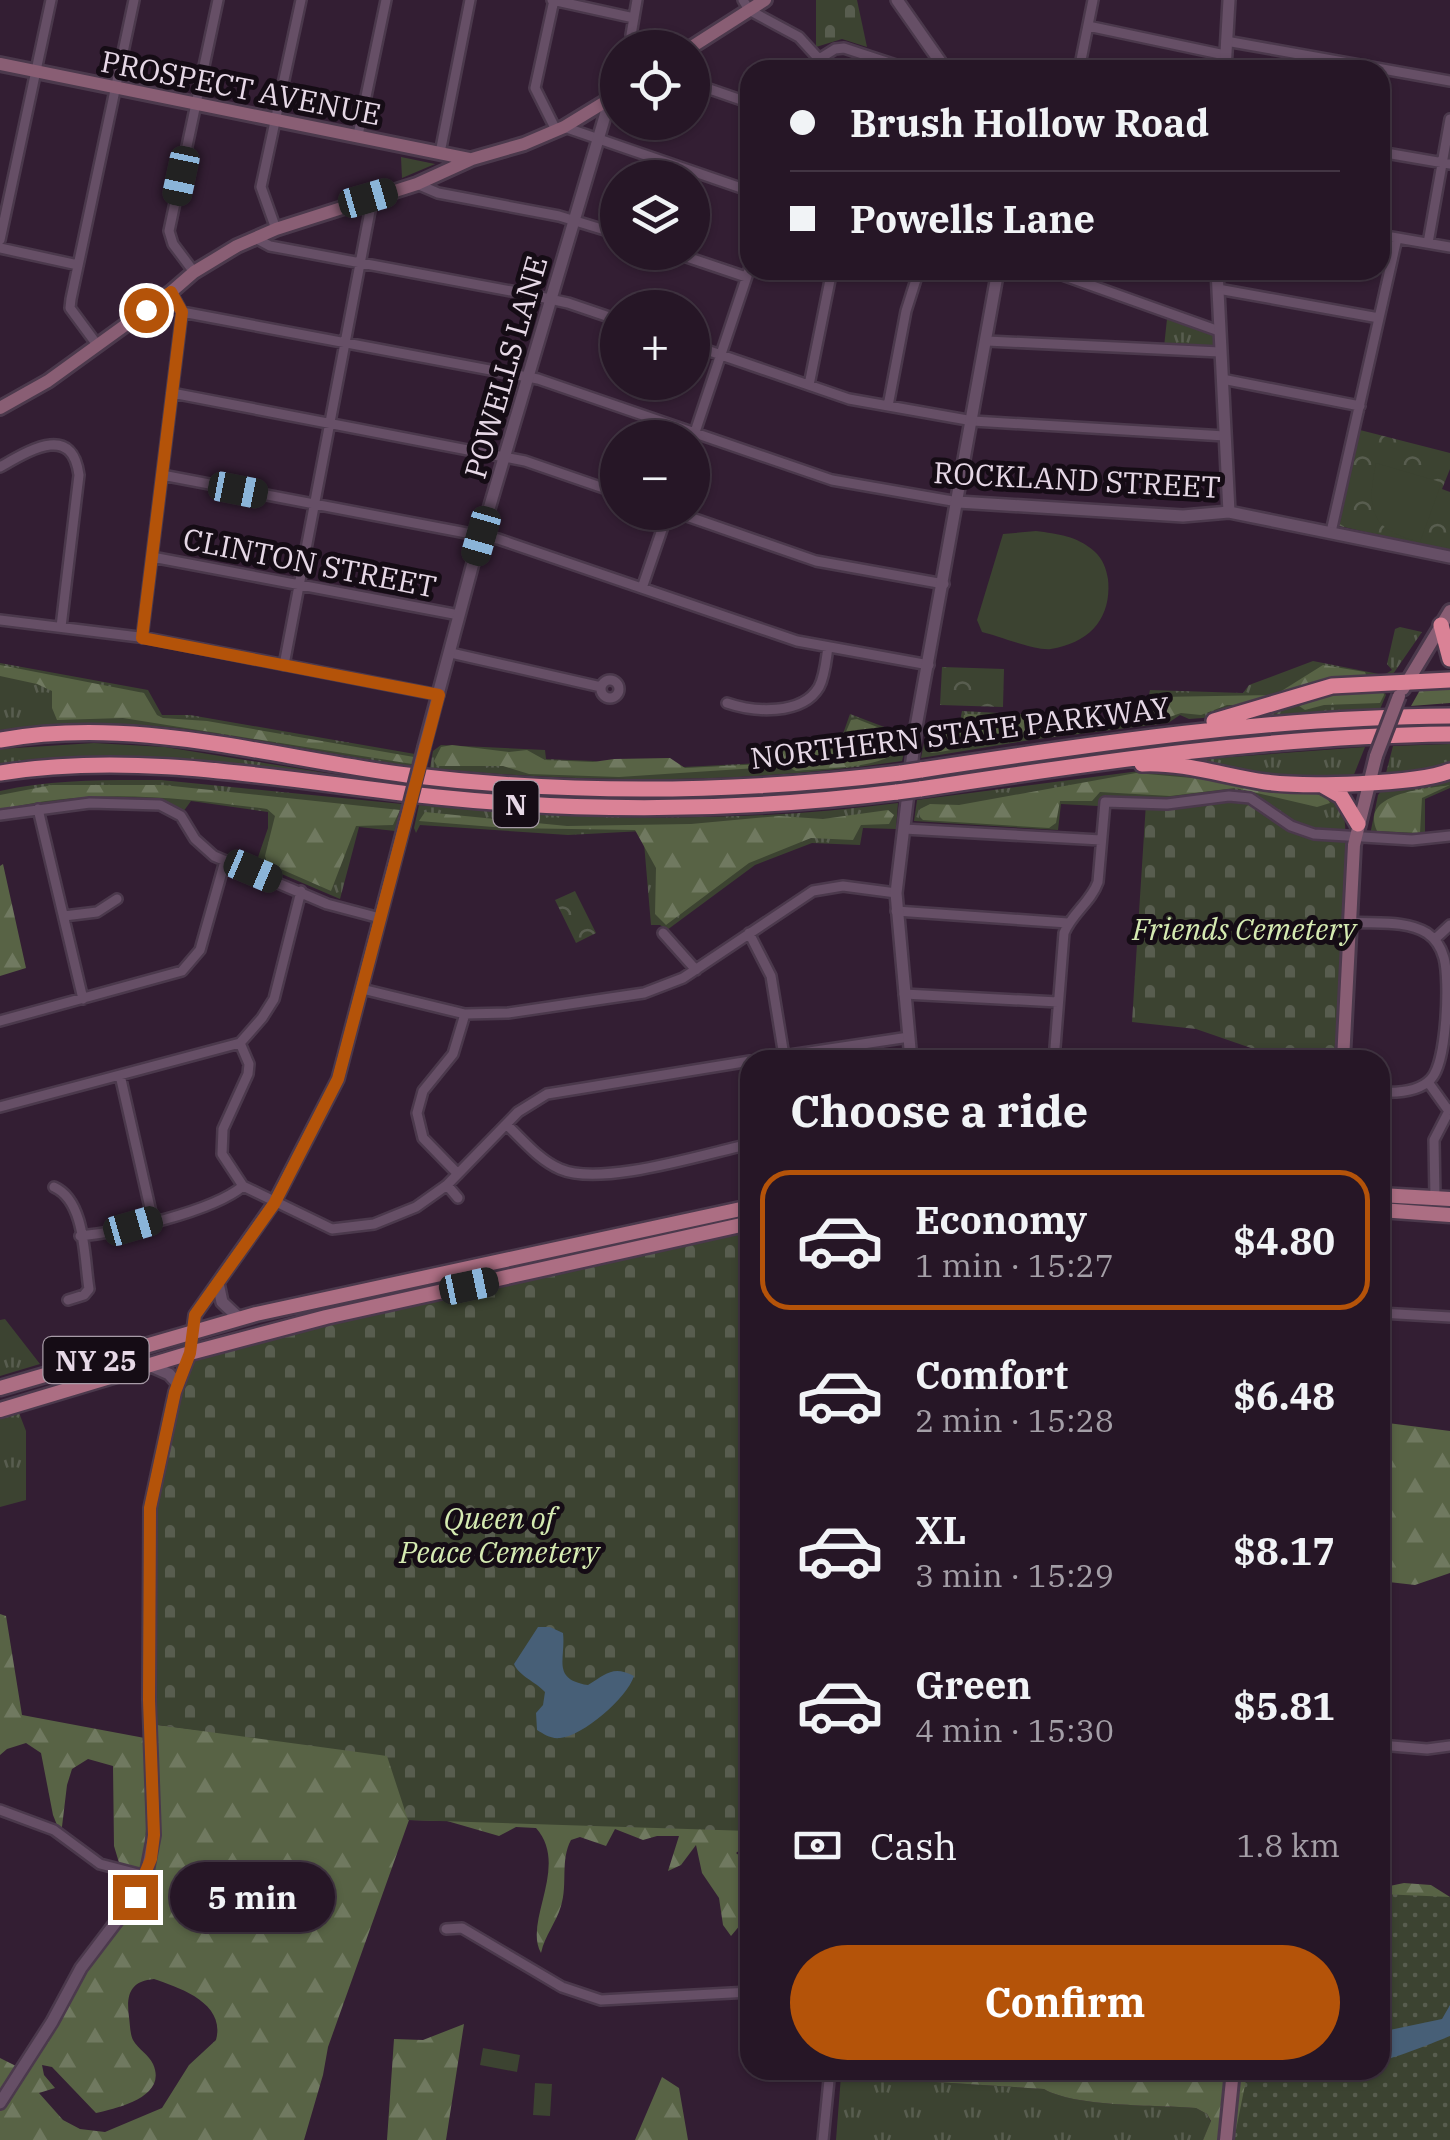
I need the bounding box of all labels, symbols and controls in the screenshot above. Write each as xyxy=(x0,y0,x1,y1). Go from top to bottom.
map controls xyxy=(600,30,710,530)
button: locate xyxy=(600,30,710,140)
street label: PROSPECT AVENUE xyxy=(98,41,384,133)
text: Brush Hollow Road xyxy=(850,98,1209,147)
car xyxy=(160,144,202,208)
button: layers xyxy=(600,160,710,270)
car xyxy=(335,175,401,221)
text: Powells Lane xyxy=(850,194,1095,243)
street label: POWELLS LANE xyxy=(455,251,555,483)
route start xyxy=(124,288,169,333)
button: + xyxy=(600,290,710,400)
button: − xyxy=(600,420,710,530)
street label: ROCKLAND STREET xyxy=(932,452,1222,506)
car xyxy=(206,470,270,510)
car xyxy=(458,503,504,569)
street label: CLINTON STREET xyxy=(180,518,440,606)
street label: NORTHERN STATE PARKWAY xyxy=(748,687,1172,777)
road number: N xyxy=(494,781,538,827)
car xyxy=(220,845,286,897)
park label: Friends Cemetery xyxy=(1131,909,1358,948)
text: Choose a ride xyxy=(790,1081,1088,1139)
icon: car xyxy=(795,1195,885,1285)
text: Economy xyxy=(915,1195,1087,1244)
car xyxy=(100,1203,166,1249)
text: $4.80 xyxy=(1233,1216,1335,1265)
text: 1 min · 15:27 xyxy=(915,1244,1114,1286)
car xyxy=(437,1265,501,1307)
road number: NY 25 xyxy=(44,1337,148,1383)
icon: car xyxy=(795,1350,885,1440)
text: Comfort xyxy=(915,1350,1068,1399)
text: $6.48 xyxy=(1233,1371,1335,1420)
text: 2 min · 15:28 xyxy=(915,1399,1114,1441)
park label: Queen of Peace Cemetery xyxy=(398,1498,601,1571)
icon: car xyxy=(795,1505,885,1595)
text: XL xyxy=(915,1505,966,1554)
text: $8.17 xyxy=(1233,1526,1335,1575)
text: 3 min · 15:29 xyxy=(915,1554,1114,1596)
icon: car xyxy=(795,1660,885,1750)
text: Green xyxy=(915,1660,1031,1709)
text: $5.81 xyxy=(1233,1681,1335,1730)
text: 4 min · 15:30 xyxy=(915,1709,1114,1751)
icon: cash xyxy=(790,1818,845,1873)
text: Cash xyxy=(870,1821,957,1870)
text: 1.8 km xyxy=(1236,1824,1340,1866)
callout: 5 min xyxy=(170,1862,335,1932)
route end xyxy=(113,1875,158,1920)
text: 5 min xyxy=(208,1876,297,1918)
button: Confirm xyxy=(790,1945,1340,2060)

